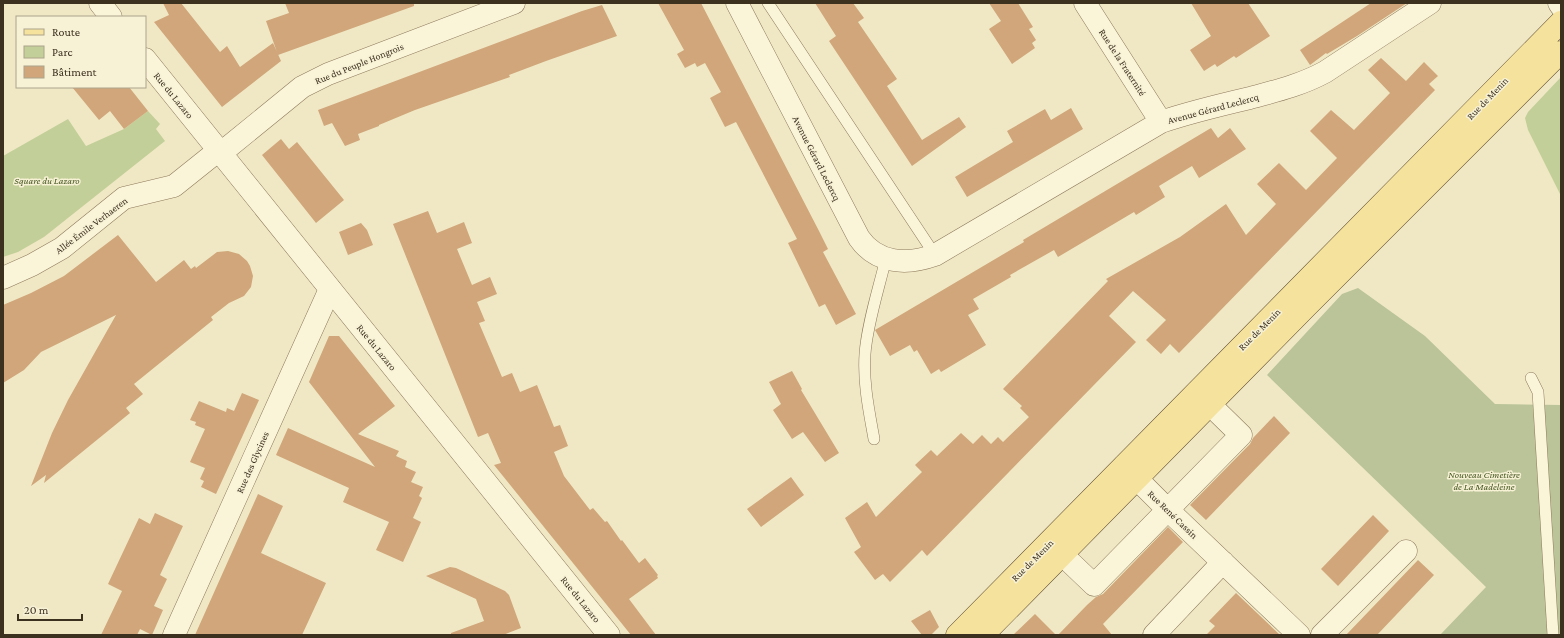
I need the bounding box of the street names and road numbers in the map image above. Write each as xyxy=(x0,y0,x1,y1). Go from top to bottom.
street label: Rue de la Fraternité xyxy=(1097,27,1149,98)
street label: Rue du Peuple Hongrois xyxy=(313,41,405,86)
street label: Rue du Lazaro xyxy=(152,70,196,121)
street label: Rue de Menin xyxy=(1464,74,1511,122)
street label: Avenue Gérard Leclercq xyxy=(1167,91,1261,126)
street label: Avenue Gérard Leclercq xyxy=(790,114,843,203)
street label: Allée Émile Verhaeren xyxy=(53,194,130,256)
street label: Rue de Menin xyxy=(1236,306,1283,353)
street label: Rue du Lazaro xyxy=(355,322,399,373)
street label: Rue des Glycines xyxy=(234,430,271,495)
street label: Rue René Cassin xyxy=(1146,488,1200,541)
street label: Rue de Menin xyxy=(1009,537,1056,584)
street label: Rue du Lazaro xyxy=(559,574,603,625)

